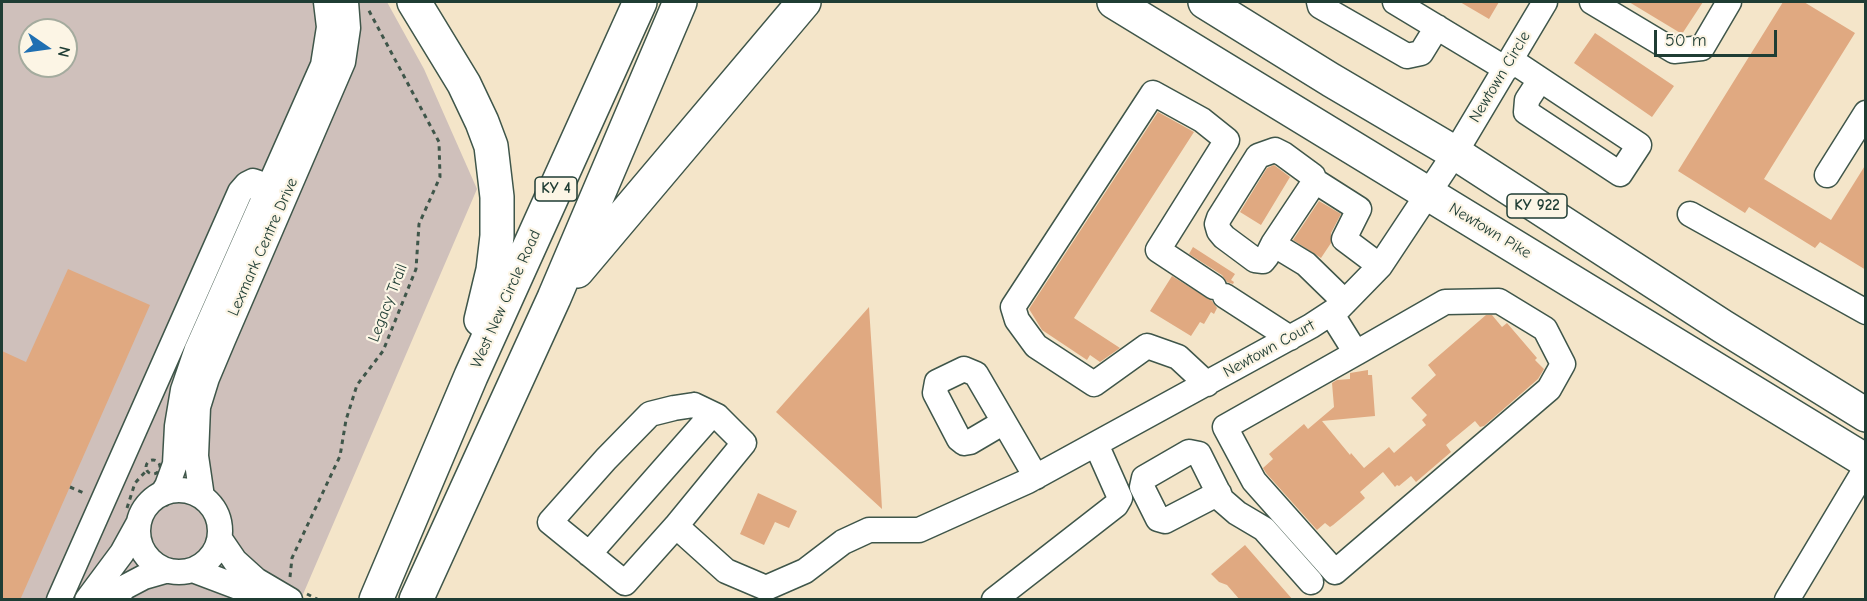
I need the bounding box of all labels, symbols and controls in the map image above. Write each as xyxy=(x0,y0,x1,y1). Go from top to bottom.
north arrow xyxy=(18,18,78,78)
scale bar xyxy=(1657,18,1780,56)
street label: Newtown Circle xyxy=(1465,28,1535,126)
text: 50 m xyxy=(1665,30,1707,51)
text: N xyxy=(54,44,74,59)
street label: Lexmark Centre Drive xyxy=(224,175,302,319)
road number: KY 4 xyxy=(535,177,577,201)
road number: KY 922 xyxy=(1507,194,1567,218)
street label: Newtown Pike xyxy=(1445,199,1535,263)
street label: West New Circle Road xyxy=(467,227,545,371)
street label: Legacy Trail xyxy=(364,261,412,345)
street label: Newtown Court xyxy=(1220,316,1318,382)

